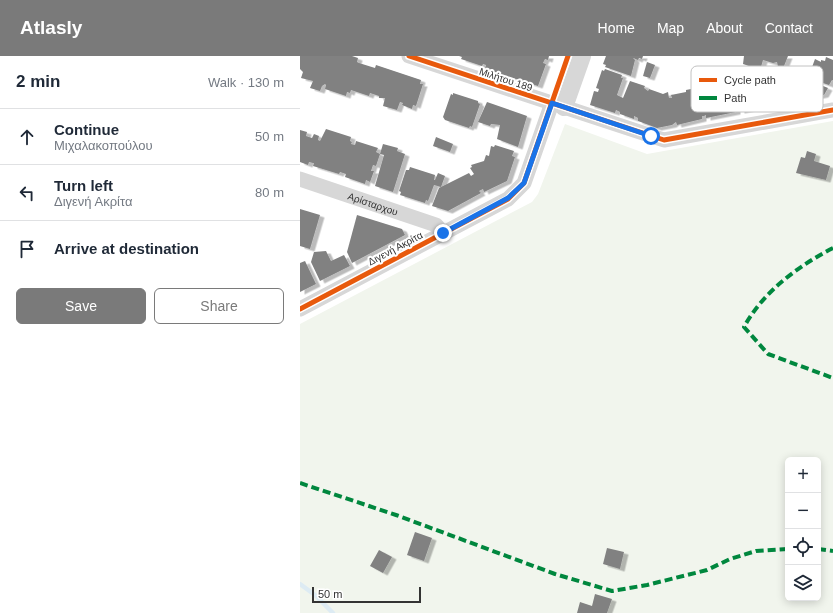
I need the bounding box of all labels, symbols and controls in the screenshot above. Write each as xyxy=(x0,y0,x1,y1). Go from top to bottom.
text: Atlasly xyxy=(20,17,82,38)
text: Home xyxy=(598,20,635,36)
text: Map xyxy=(657,20,684,36)
text: About xyxy=(706,20,743,36)
text: Contact xyxy=(765,20,813,36)
street label: Μιλήτου 189 xyxy=(478,66,534,93)
legend xyxy=(691,66,823,112)
text: 2 min xyxy=(16,72,60,91)
text: Cycle path xyxy=(724,74,776,86)
text: Walk · 130 m xyxy=(208,75,284,90)
text: Path xyxy=(724,92,747,104)
text: Continue xyxy=(54,121,119,138)
icon: ahead xyxy=(16,126,38,148)
route start xyxy=(642,127,660,145)
text: 50 m xyxy=(255,129,284,144)
text: Μιχαλακοπούλου xyxy=(54,138,153,153)
text: Turn left xyxy=(54,177,113,194)
icon: left xyxy=(16,182,38,204)
text: 80 m xyxy=(255,185,284,200)
street label: Αρίσταρχου xyxy=(346,191,399,218)
text: Διγενή Ακρίτα xyxy=(54,194,132,209)
route end xyxy=(434,224,452,242)
street label: Διγενή Ακρίτα xyxy=(366,229,425,267)
icon: arrive xyxy=(16,238,38,260)
text: Arrive at destination xyxy=(54,240,199,257)
button: Save xyxy=(16,288,146,324)
button: Share xyxy=(154,288,284,324)
map controls xyxy=(785,457,821,601)
button: + xyxy=(785,457,821,493)
button: − xyxy=(785,493,821,529)
button: locate xyxy=(785,529,821,565)
button: layers xyxy=(785,565,821,601)
scale bar xyxy=(312,585,421,604)
text: 50 m xyxy=(318,588,342,600)

